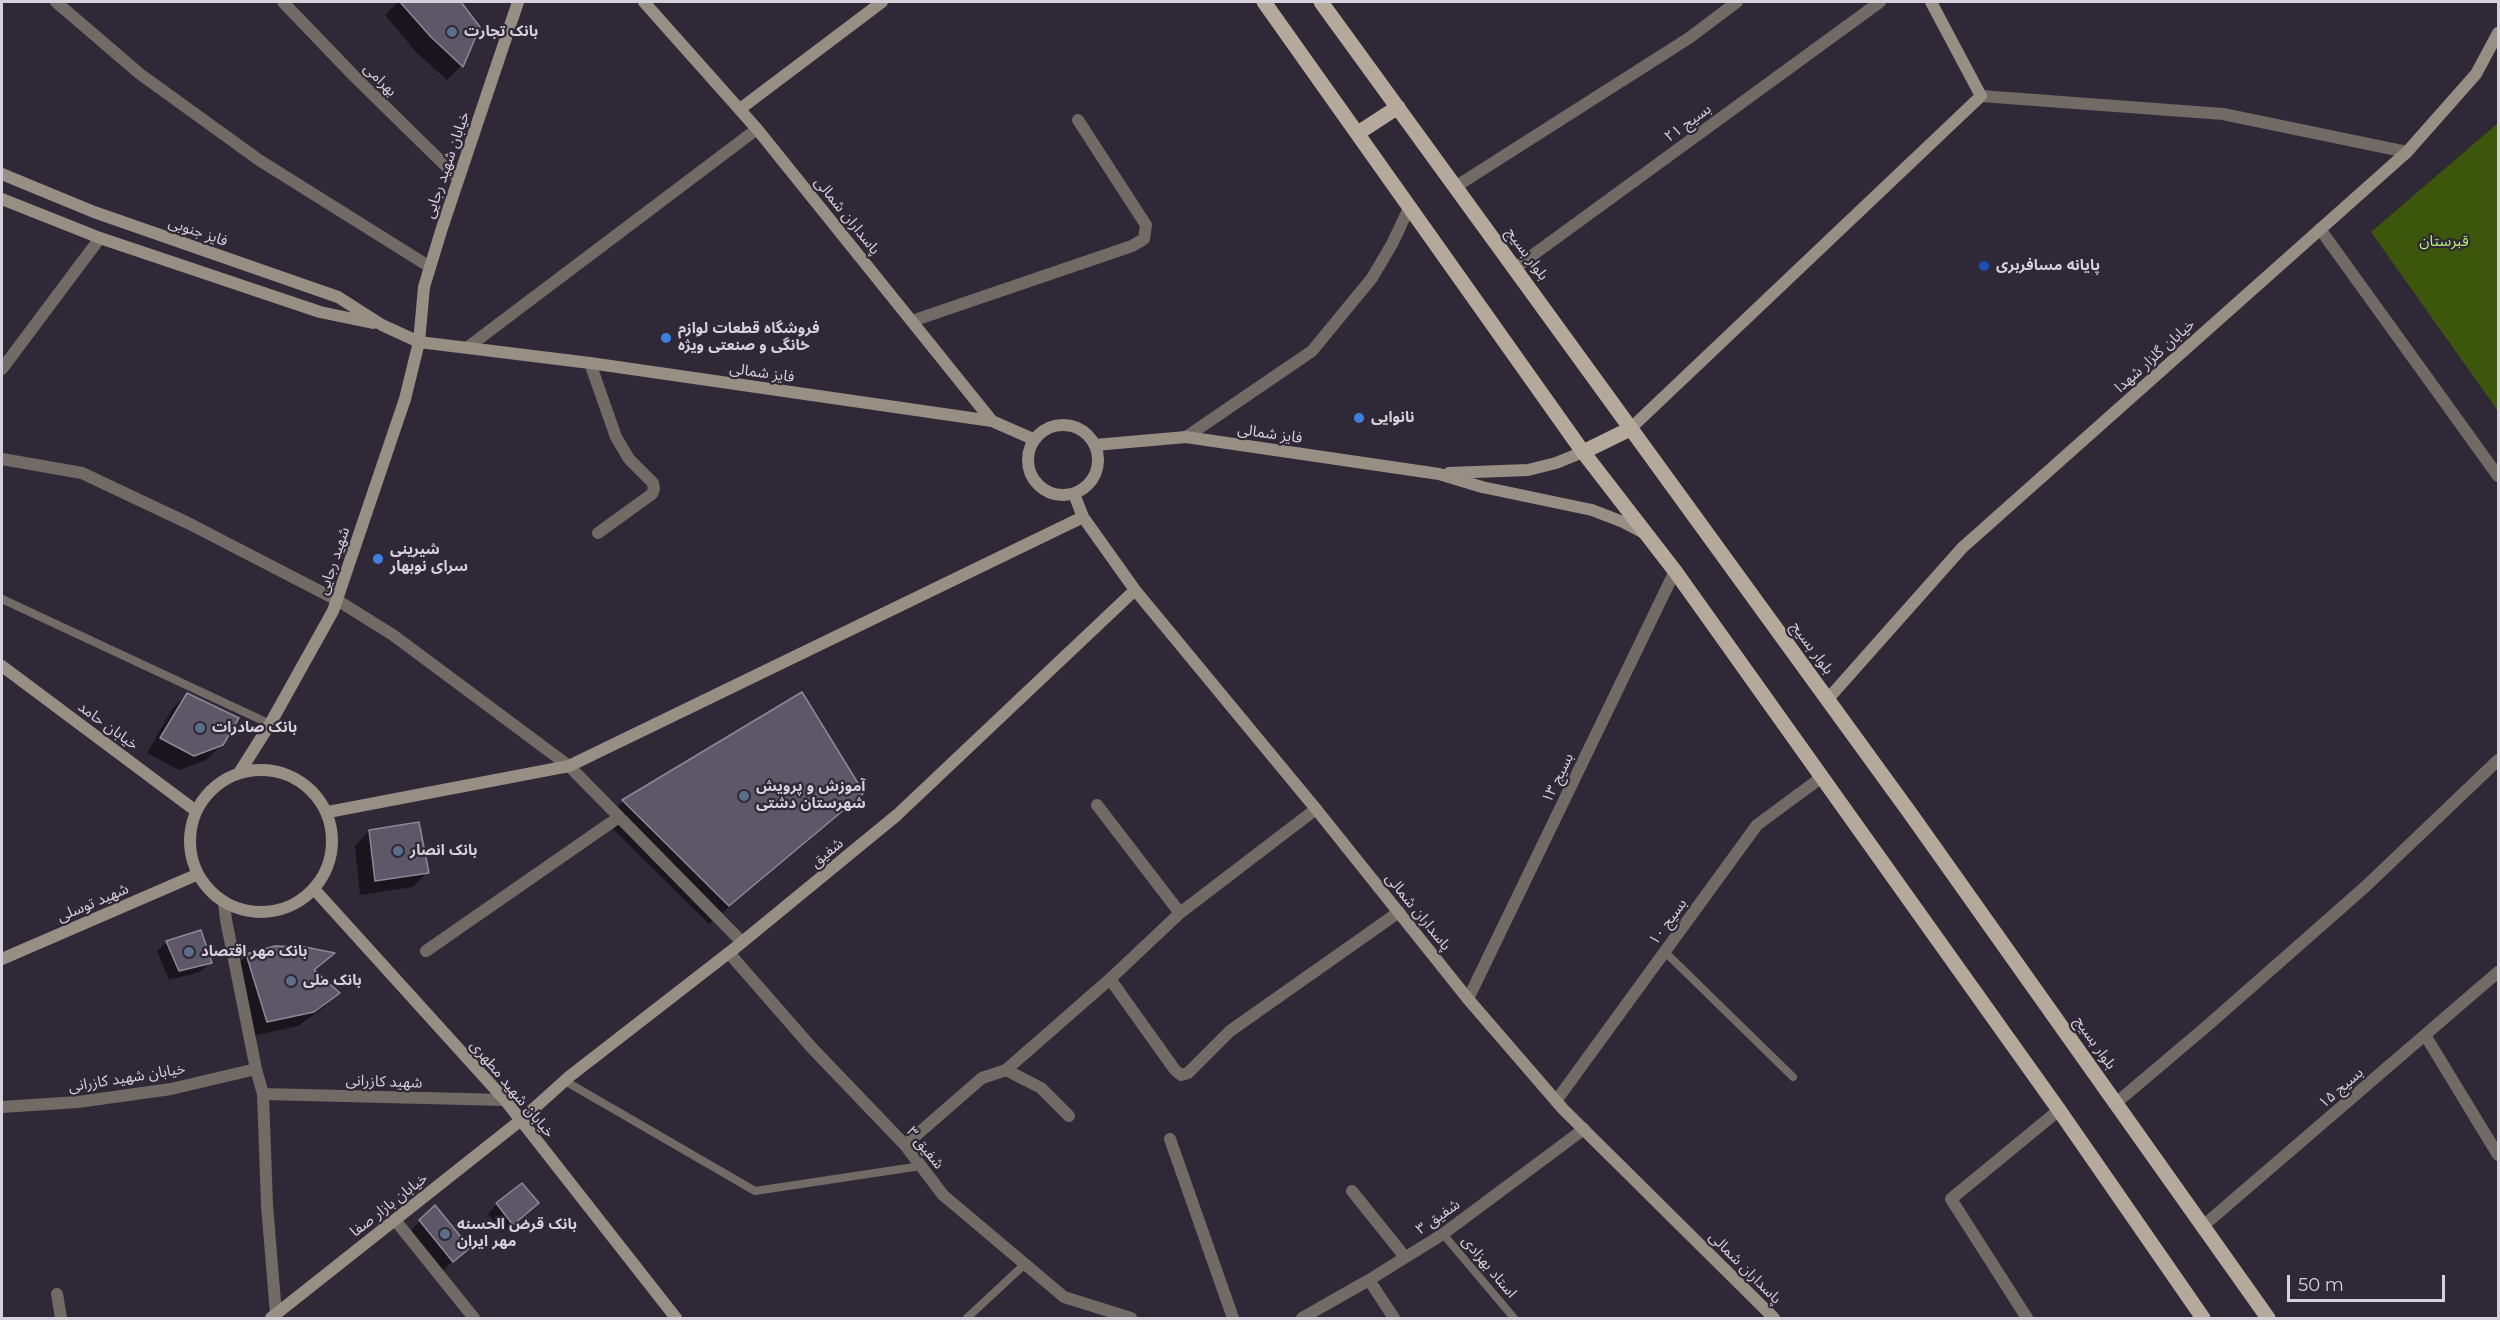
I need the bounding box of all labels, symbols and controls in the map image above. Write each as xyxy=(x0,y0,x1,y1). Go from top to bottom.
place label: بانک تجارت xyxy=(464,23,538,41)
marker: بانک تجارت xyxy=(445,25,459,39)
street label: بهرامی xyxy=(360,60,400,100)
street label: بسیج ۲۱ xyxy=(1661,100,1715,146)
street label: خیابان شهید رجایی xyxy=(420,109,474,221)
street label: پاسداران شمالی xyxy=(810,173,884,259)
street label: فایز جنوبی xyxy=(166,213,230,251)
street label: بلوار بسیج xyxy=(1502,224,1552,284)
park label: قبرستان xyxy=(2419,233,2469,251)
place label: پایانه مسافربری xyxy=(1996,257,2100,275)
marker: پایانه مسافربری xyxy=(1977,259,1991,273)
street label: خیابان گلزار شهدا xyxy=(2111,315,2199,397)
place label: فروشگاه قطعات لوازم خانگی و صنعتی ویژه xyxy=(678,320,820,355)
marker: فروشگاه قطعات لوازم خانگی و صنعتی ویژه xyxy=(659,331,673,345)
street label: فایز شمالی xyxy=(728,360,796,386)
place label: نانوایی xyxy=(1371,409,1415,427)
marker: نانوایی xyxy=(1352,411,1366,425)
street label: فایز شمالی xyxy=(1236,421,1304,447)
street label: شهید رجایی xyxy=(314,525,354,597)
place label: شیرینی سرای نوبهار xyxy=(390,541,468,576)
marker: شیرینی سرای نوبهار xyxy=(371,552,385,566)
street label: بلوار بسیج xyxy=(1787,618,1837,678)
street label: خیابان حامد xyxy=(74,698,142,754)
place label: بانک صادرات xyxy=(212,719,297,737)
marker: بانک صادرات xyxy=(193,721,207,735)
street label: بسیج ۱۳ xyxy=(1538,750,1578,806)
place label: آموزش و پرویش شهرستان دشتی xyxy=(756,778,866,813)
marker: آموزش و پرویش شهرستان دشتی xyxy=(737,789,751,803)
street label: شفیق xyxy=(807,834,847,872)
place label: بانک انصار xyxy=(410,842,478,860)
marker: بانک انصار xyxy=(391,844,405,858)
street label: پاسداران شمالی xyxy=(1381,869,1455,955)
street label: شهید توسلی xyxy=(55,880,131,926)
street label: بسیج ۱۰ xyxy=(1645,895,1691,949)
place label: بانک مهر اقتصاد xyxy=(201,943,307,961)
marker: بانک مهر اقتصاد xyxy=(182,945,196,959)
place label: بانک ملی xyxy=(303,972,362,990)
marker: بانک ملی xyxy=(284,974,298,988)
street label: بلوار بسیج xyxy=(2070,1013,2120,1073)
street label: خیابان شهید مطهری xyxy=(466,1037,558,1141)
street label: خیابان شهید کازرانی xyxy=(67,1060,187,1096)
street label: بسیج ۱۵ xyxy=(2315,1064,2367,1112)
street label: شهید کازرانی xyxy=(345,1072,423,1092)
street label: شفیق ۳ xyxy=(902,1123,948,1173)
street label: خیابان بازار صفا xyxy=(347,1169,431,1241)
street label: شفیق ۳ xyxy=(1413,1195,1463,1239)
place label: بانک قرض الحسنه مهر ایران xyxy=(457,1216,577,1251)
marker: بانک قرض الحسنه مهر ایران xyxy=(438,1227,452,1241)
street label: پاسداران شمالی xyxy=(1705,1228,1785,1308)
street label: استاد بهزادی xyxy=(1458,1232,1520,1302)
scale bar xyxy=(2290,1263,2448,1301)
text: 50 m xyxy=(2298,1274,2344,1296)

